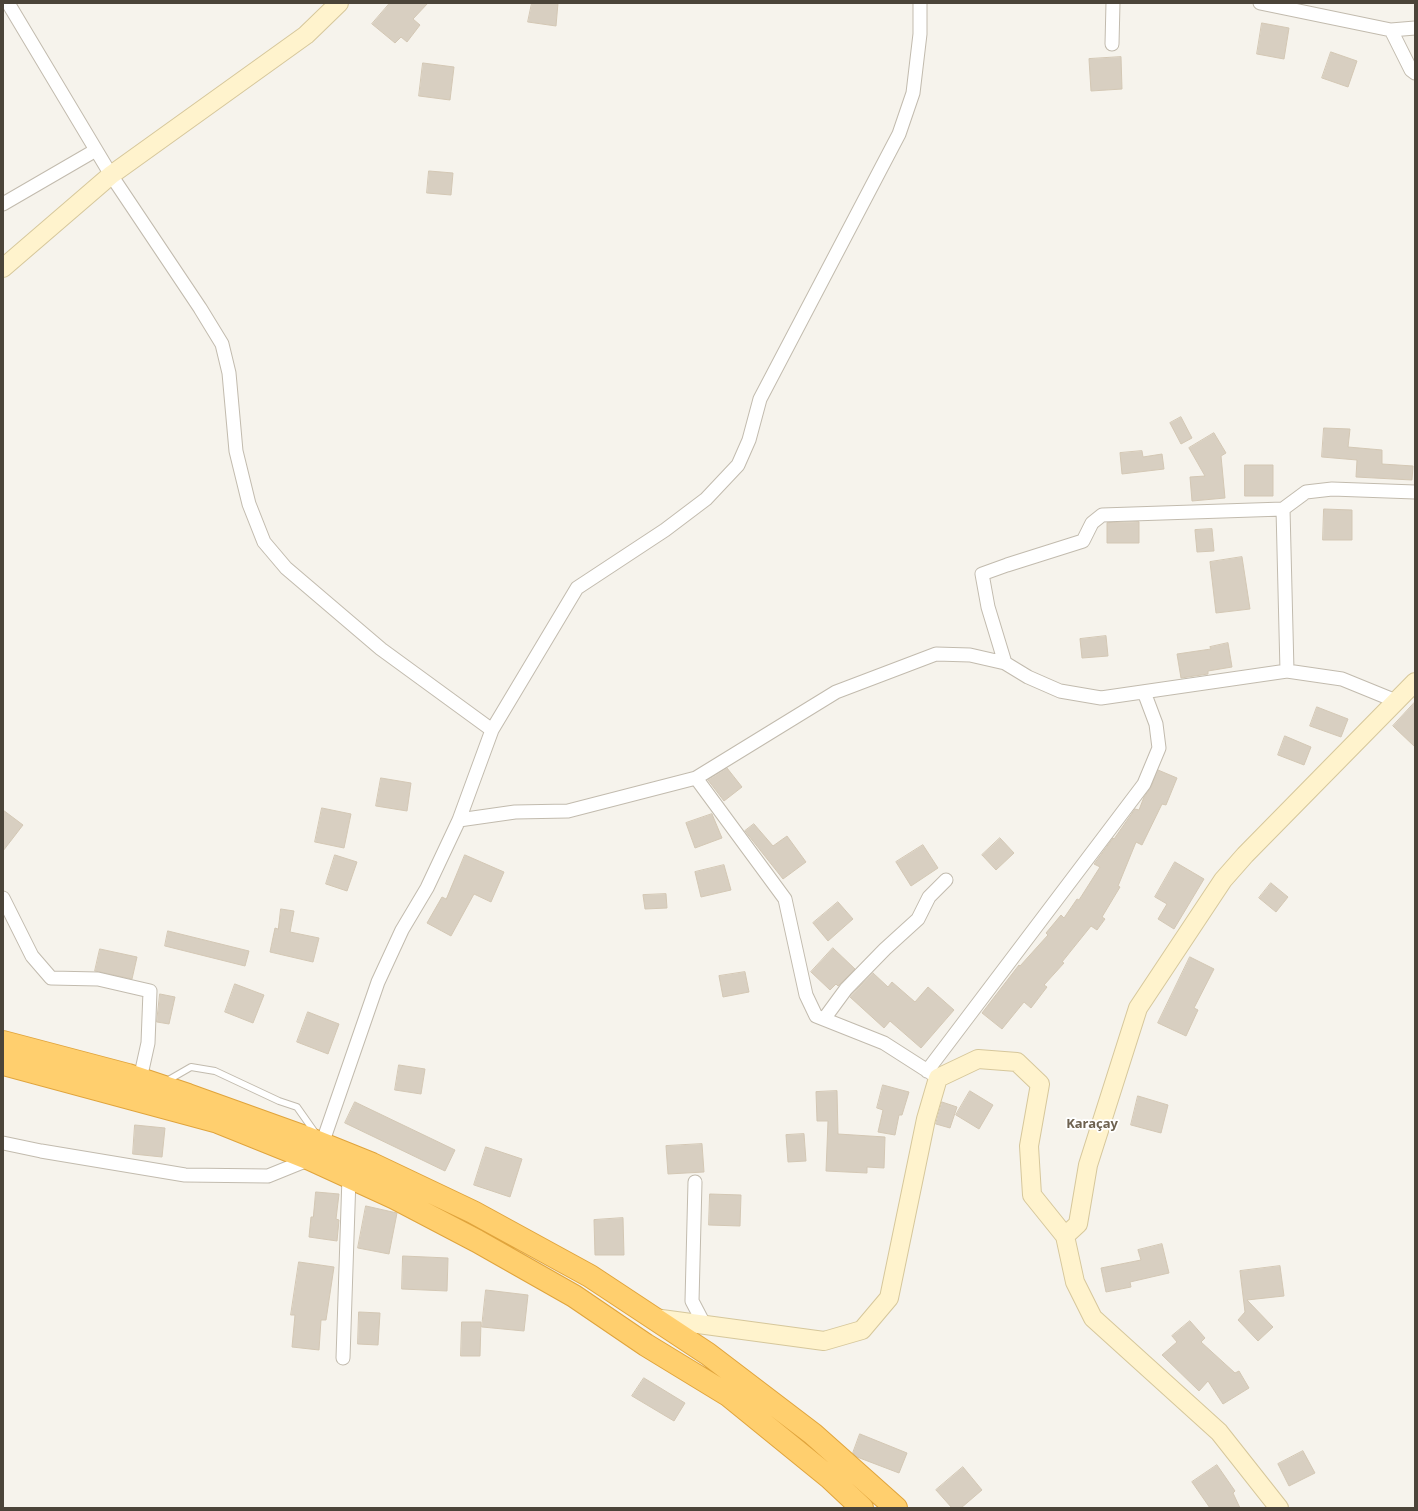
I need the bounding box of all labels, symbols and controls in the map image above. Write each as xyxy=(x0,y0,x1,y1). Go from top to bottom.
district label: Karaçay xyxy=(1066,1116,1118,1132)

